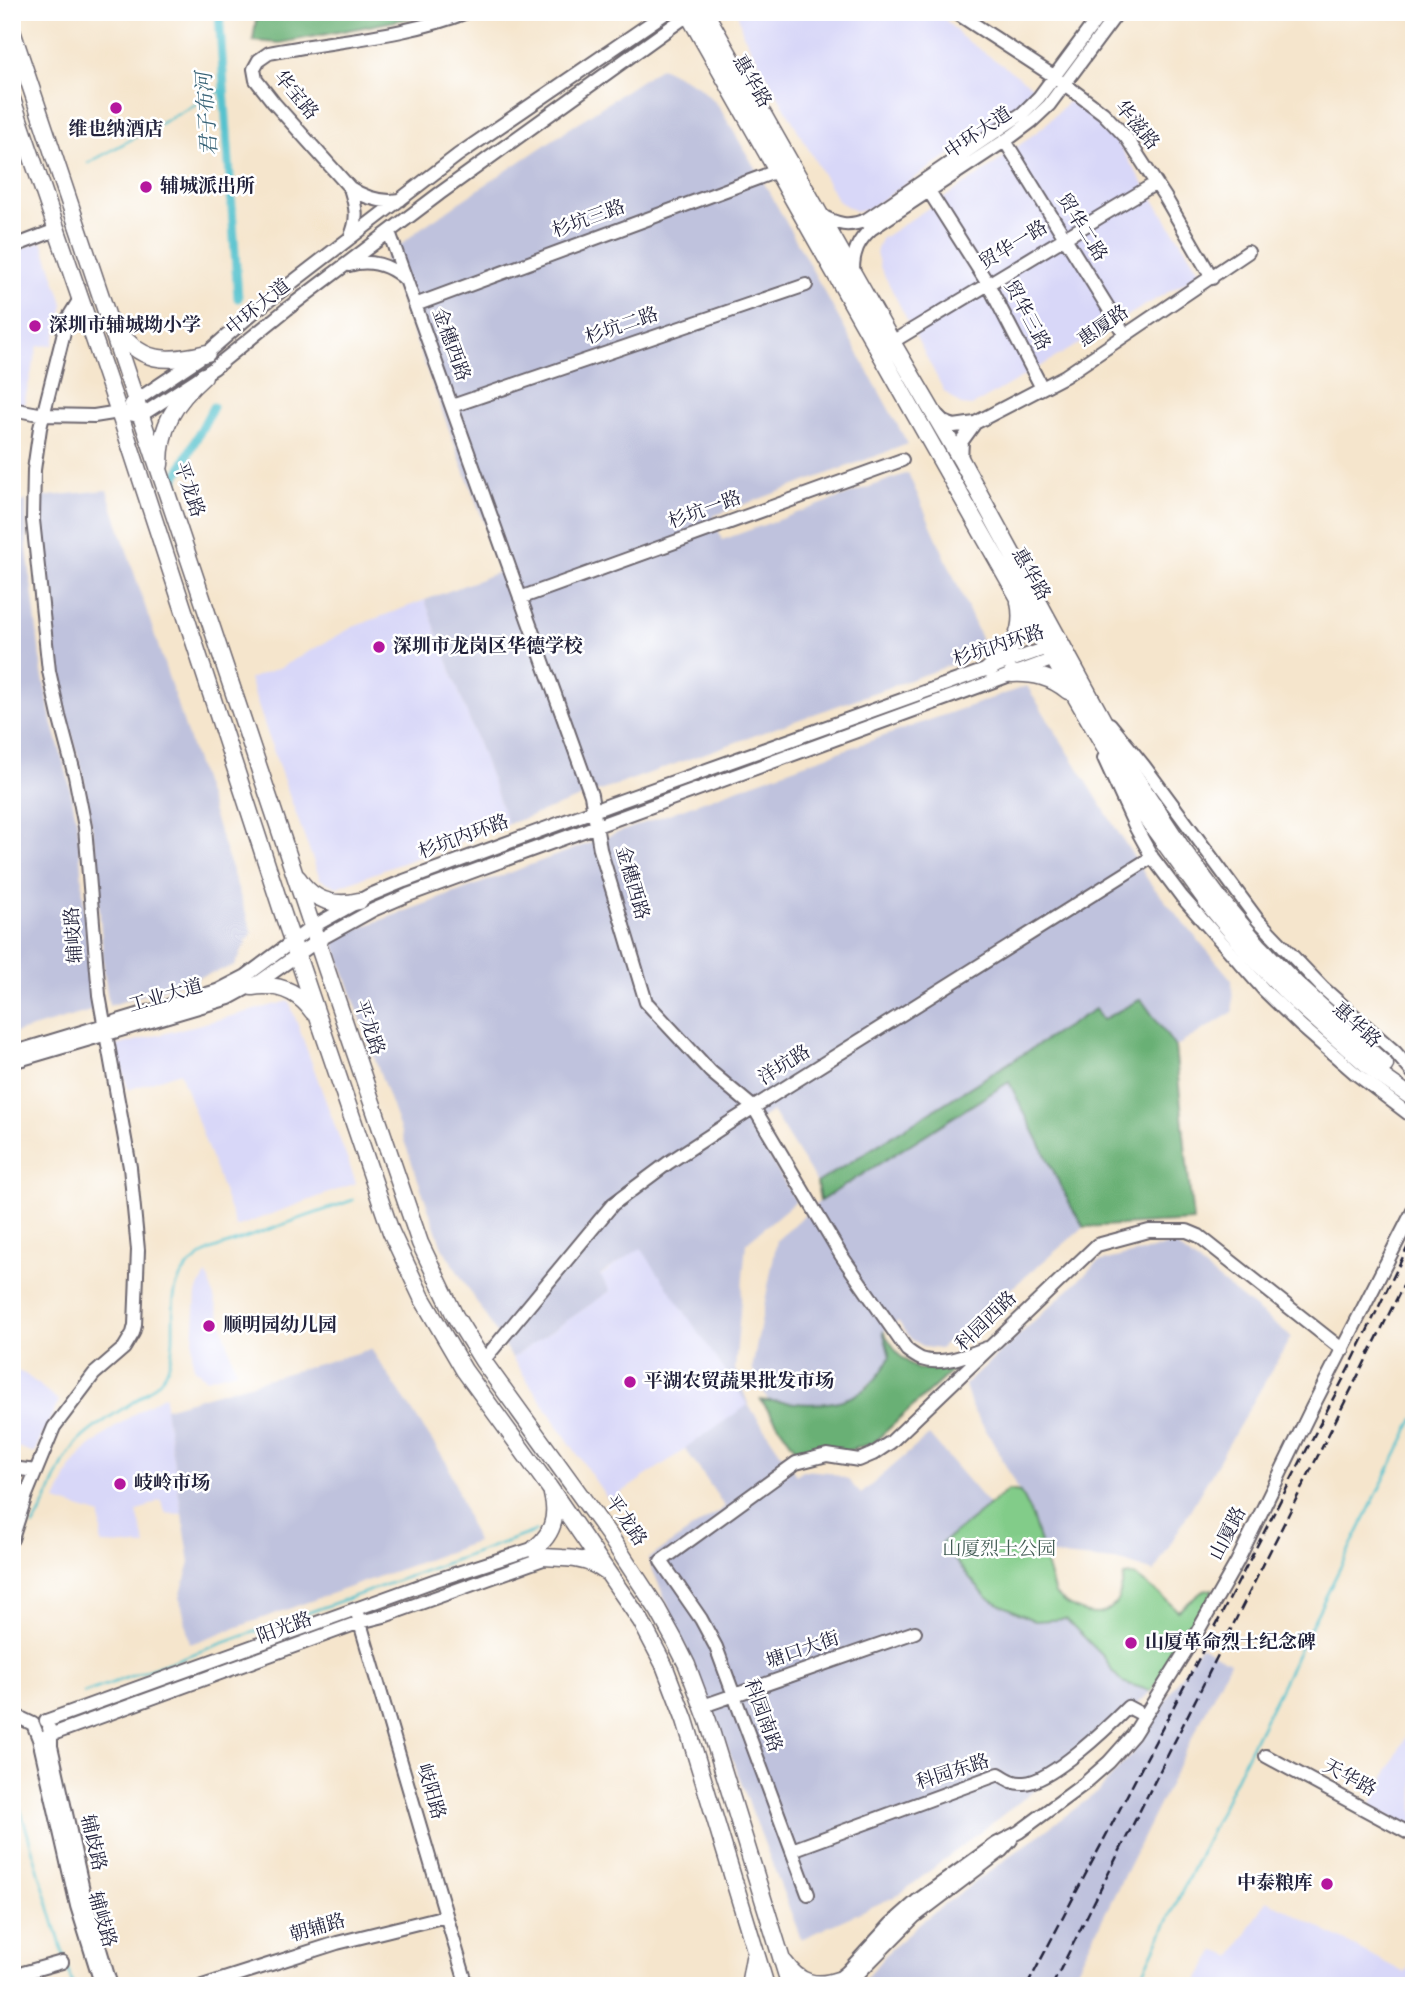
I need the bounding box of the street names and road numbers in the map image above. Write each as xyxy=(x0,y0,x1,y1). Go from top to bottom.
street label: 惠华路 xyxy=(729,52,775,111)
street label: 华宝路 xyxy=(269,67,322,124)
street label: 华滋路 xyxy=(1110,97,1163,154)
street label: 中环大道 xyxy=(941,102,1016,163)
street label: 贸华二路 xyxy=(1053,190,1111,265)
street label: 杉坑三路 xyxy=(549,196,628,242)
street label: 贸华一路 xyxy=(975,217,1051,274)
street label: 中环大道 xyxy=(222,274,295,339)
street label: 贸华三路 xyxy=(1000,277,1054,354)
street label: 惠厦路 xyxy=(1074,301,1133,351)
street label: 杉坑二路 xyxy=(582,304,661,348)
street label: 金穗西路 xyxy=(428,305,475,384)
street label: 平龙路 xyxy=(170,459,208,520)
street label: 杉坑一路 xyxy=(665,487,744,533)
street label: 惠华路 xyxy=(1008,545,1054,604)
street label: 杉坑内环路 xyxy=(950,621,1047,671)
street label: 杉坑内环路 xyxy=(415,811,512,863)
street label: 金穗西路 xyxy=(611,843,653,922)
street label: 辅岐路 xyxy=(62,906,86,964)
street label: 工业大道 xyxy=(126,975,205,1017)
street label: 平龙路 xyxy=(350,997,388,1058)
street label: 惠华路 xyxy=(1328,998,1385,1052)
street label: 洋坑路 xyxy=(755,1041,814,1089)
street label: 科园西路 xyxy=(952,1287,1021,1355)
street label: 平龙路 xyxy=(601,1491,650,1550)
street label: 山厦路 xyxy=(1206,1503,1250,1564)
street label: 阳光路 xyxy=(254,1608,315,1648)
street label: 塘口大街 xyxy=(763,1627,842,1672)
street label: 科园南路 xyxy=(740,1676,787,1755)
street label: 科园东路 xyxy=(913,1750,992,1794)
street label: 天华路 xyxy=(1319,1755,1380,1801)
street label: 岐阳路 xyxy=(413,1761,449,1822)
street label: 辅歧路 xyxy=(76,1812,111,1873)
street label: 辅岐路 xyxy=(84,1889,120,1950)
street label: 朝辅路 xyxy=(287,1910,348,1946)

